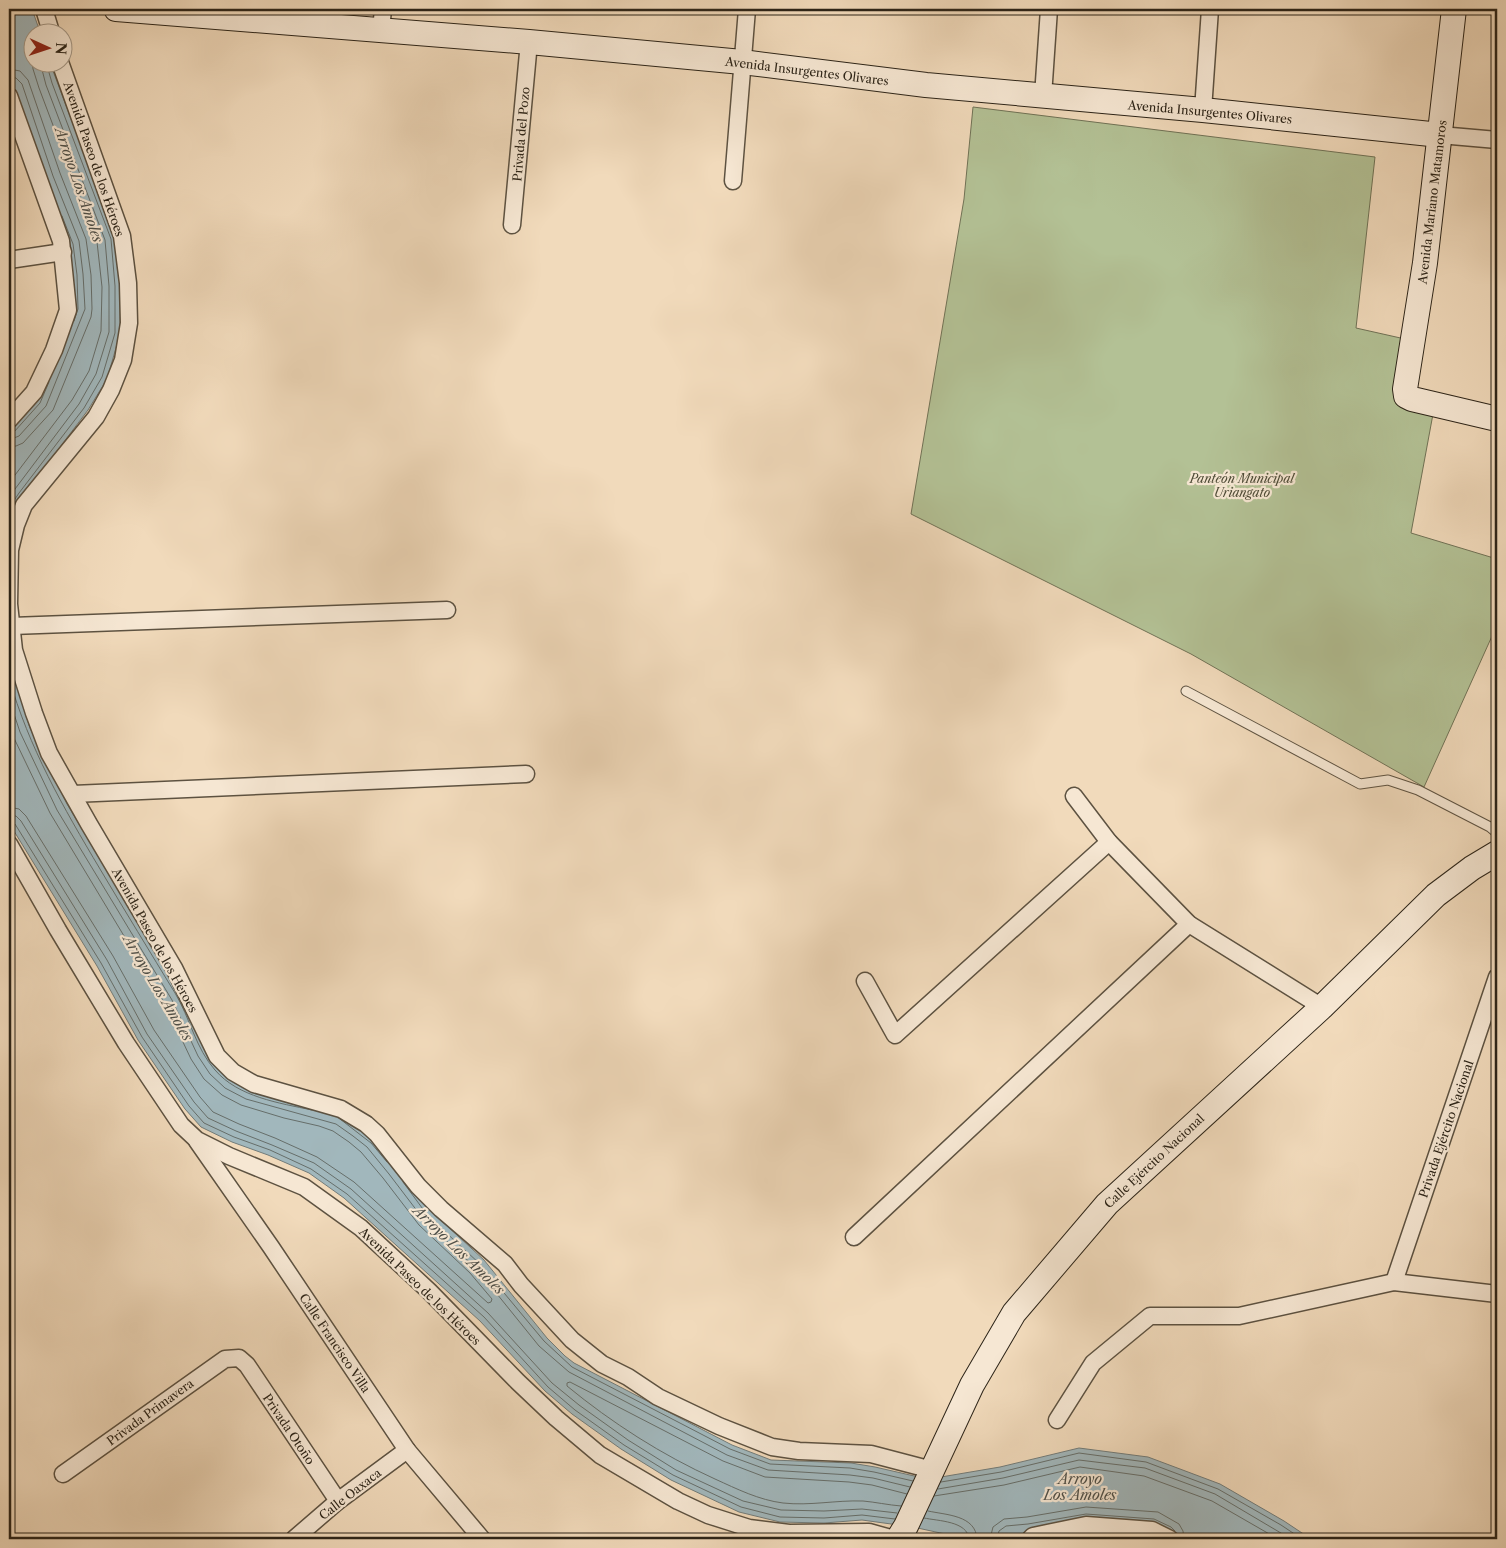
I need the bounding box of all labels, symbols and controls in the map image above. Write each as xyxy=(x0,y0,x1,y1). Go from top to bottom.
north arrow xyxy=(22,22,72,72)
text: N xyxy=(52,42,70,55)
street label: Avenida Insurgentes Olivares xyxy=(723,53,890,88)
street label: Avenida Paseo de los Héroes xyxy=(60,79,128,238)
street label: Privada del Pozo xyxy=(509,86,533,182)
street label: Avenida Insurgentes Olivares xyxy=(1126,97,1293,127)
street label: Avenida Mariano Matamoros xyxy=(1414,119,1450,286)
water label: Arroyo Los Amoles xyxy=(50,123,107,246)
park label: Panteón Municipal Uriangato xyxy=(1189,471,1295,500)
street label: Avenida Paseo de los Héroes xyxy=(108,864,201,1015)
water label: Arroyo Los Amoles xyxy=(118,930,197,1045)
street label: Privada Ejército Nacional xyxy=(1415,1058,1477,1200)
street label: Calle Ejército Nacional xyxy=(1101,1110,1207,1211)
water label: Arroyo Los Amoles xyxy=(408,1200,509,1299)
street label: Avenida Paseo de los Héroes xyxy=(355,1223,484,1348)
street label: Calle Francisco Villa xyxy=(296,1290,374,1396)
street label: Privada Primavera xyxy=(104,1375,197,1449)
street label: Privada Otoño xyxy=(260,1391,318,1467)
street label: Calle Oaxaca xyxy=(316,1465,385,1523)
water label: Arroyo Los Amoles xyxy=(1043,1470,1117,1504)

